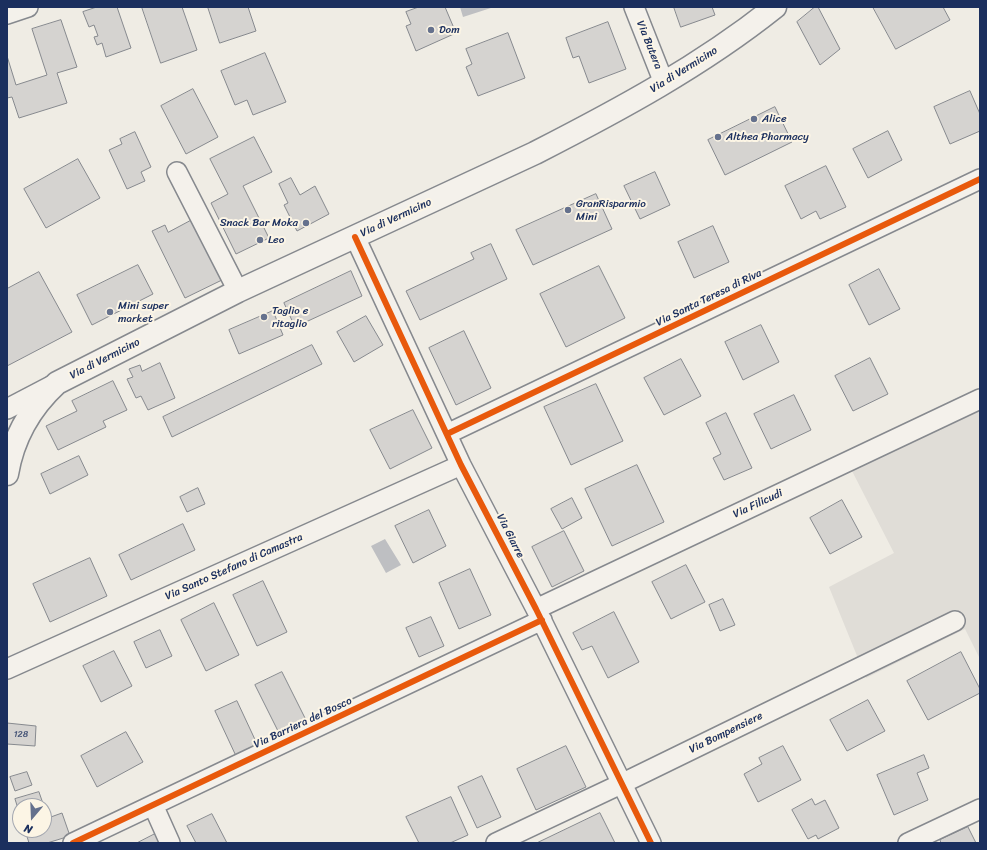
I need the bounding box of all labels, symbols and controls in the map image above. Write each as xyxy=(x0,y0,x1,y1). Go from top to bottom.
street label: Via Butera xyxy=(633,19,665,71)
place label: Dom xyxy=(439,23,460,37)
marker: Dom xyxy=(426,25,436,35)
street label: Via di Vermicino xyxy=(648,44,720,96)
place label: Alice xyxy=(762,112,787,126)
marker: Alice xyxy=(749,114,759,124)
place label: Althea Pharmacy xyxy=(726,130,809,144)
marker: Althea Pharmacy xyxy=(713,132,723,142)
street label: Via di Vermicino xyxy=(358,196,434,240)
place label: GranRisparmio Mini xyxy=(576,197,646,223)
marker: GranRisparmio Mini xyxy=(563,205,573,215)
place label: Snack Bar Moka xyxy=(220,216,298,230)
marker: Snack Bar Moka xyxy=(301,218,311,228)
place label: Leo xyxy=(268,233,284,247)
marker: Leo xyxy=(255,235,265,245)
street label: Via Santa Teresa di Riva xyxy=(654,267,764,329)
place label: Mini super market xyxy=(118,299,169,325)
place label: Taglio e ritaglio xyxy=(272,304,308,330)
marker: Mini super market xyxy=(105,307,115,317)
marker: Taglio e ritaglio xyxy=(259,312,269,322)
street label: Via di Vermicino xyxy=(68,336,142,382)
street label: Via Filicudi xyxy=(731,487,785,521)
street label: Via Giarre xyxy=(493,512,527,560)
street label: Via Santo Stefano di Camastra xyxy=(163,531,305,603)
street label: Via Barriera del Bosco xyxy=(252,694,354,752)
street label: Via Bompensiere xyxy=(687,709,765,757)
house number: 128 xyxy=(14,730,28,740)
north arrow xyxy=(12,798,52,838)
text: N xyxy=(22,819,35,839)

